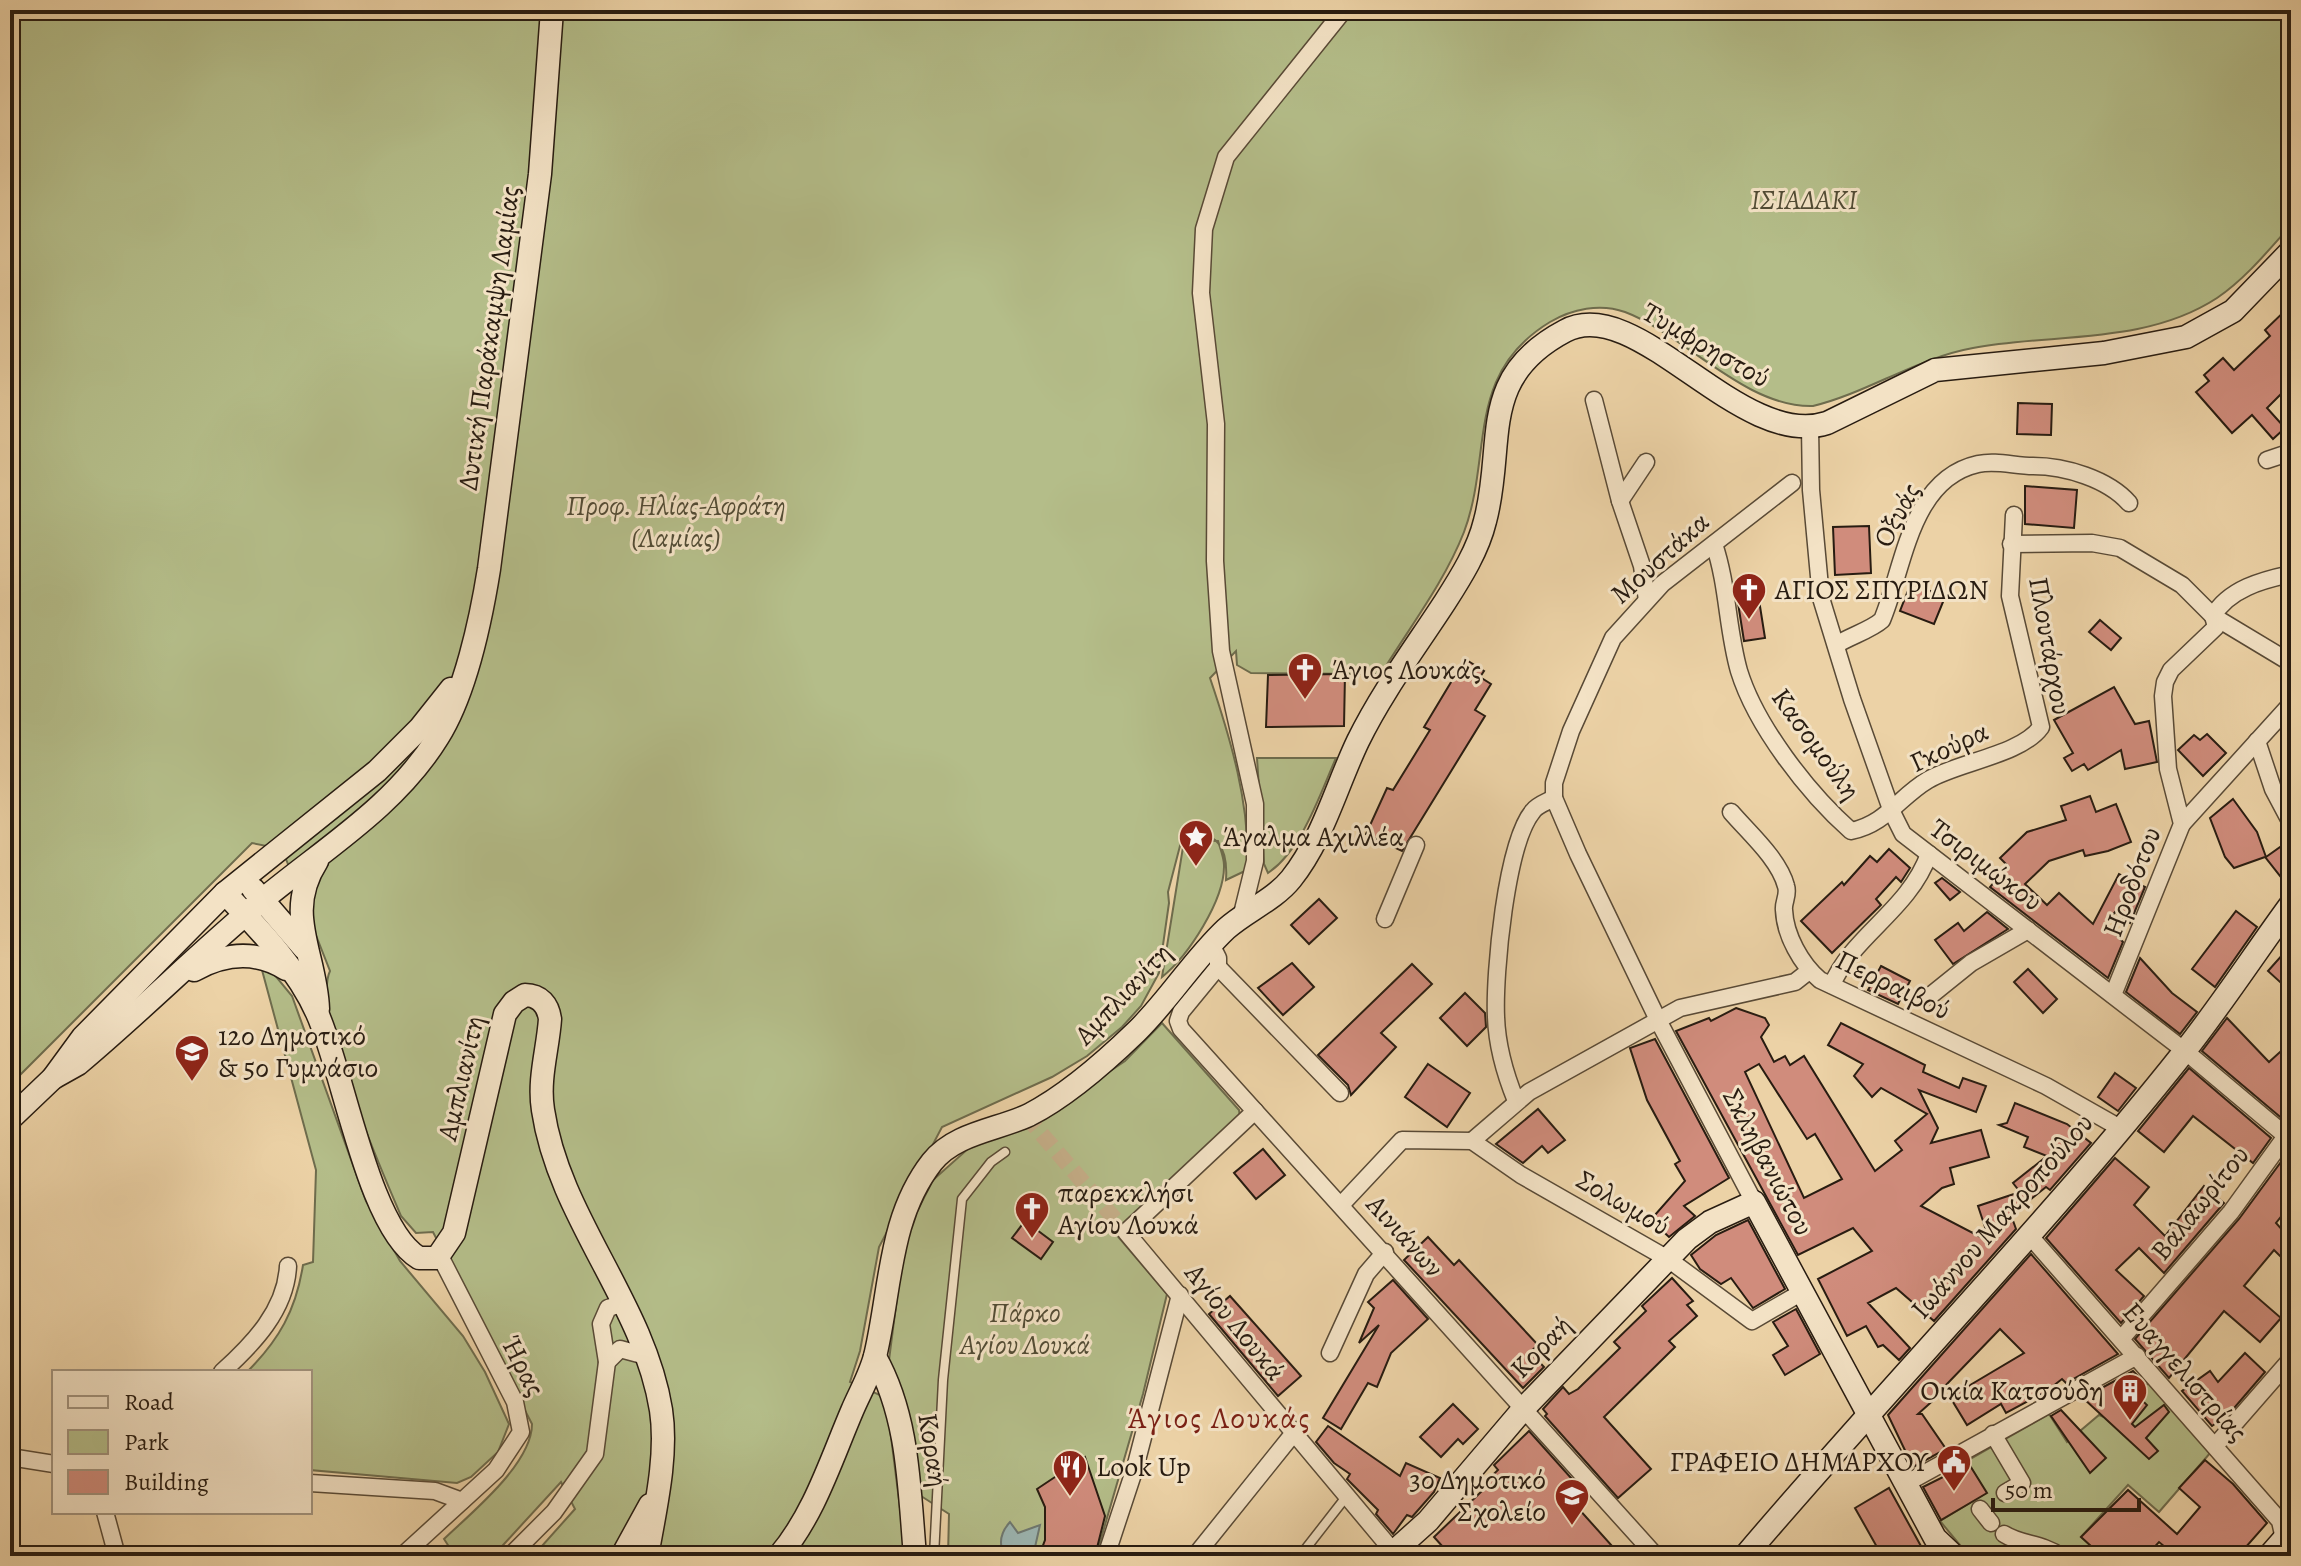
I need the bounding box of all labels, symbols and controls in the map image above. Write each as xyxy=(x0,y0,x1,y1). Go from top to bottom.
park label: ΙΣΙΑΔΑΚΙ xyxy=(1751,181,1858,219)
street label: Δυτική Παράκαμψη Λαμίας xyxy=(449,183,529,493)
street label: Τυμφρηστού xyxy=(1635,293,1777,397)
street label: Οξυάς xyxy=(1864,476,1930,554)
park label: Προφ. Ηλίας-Αφράτη (Λαμίας) xyxy=(566,487,786,557)
street label: Μουστάκα xyxy=(1602,503,1718,613)
church icon: ΑΓΙΟΣ ΣΠΥΡΙΔΩΝ xyxy=(1730,571,1768,621)
place label: ΑΓΙΟΣ ΣΠΥΡΙΔΩΝ xyxy=(1774,571,1989,609)
street label: Πλουτάρχου xyxy=(2019,574,2081,718)
church icon: Άγιος Λουκάς xyxy=(1286,651,1324,701)
place label: Άγιος Λουκάς xyxy=(1331,651,1481,689)
street label: Κασομούλη xyxy=(1762,680,1870,808)
street label: Γκούρα xyxy=(1903,712,1995,782)
street label: Τσιριμώκου xyxy=(1922,810,2050,920)
place icon: Άγαλμα Αχιλλέα xyxy=(1177,818,1215,868)
place label: Άγαλμα Αχιλλέα xyxy=(1222,818,1404,856)
street label: Ηροδότου xyxy=(2094,822,2170,942)
street label: Αμπλιανίτη xyxy=(1065,935,1180,1054)
street label: Περραιβού xyxy=(1829,941,1957,1029)
street label: Αμπλιανίτη xyxy=(428,1012,494,1145)
place label: 12ο Δημοτικό & 5ο Γυμνάσιο xyxy=(218,1017,378,1087)
school or university icon: 12ο Δημοτικό & 5ο Γυμνάσιο xyxy=(173,1033,211,1083)
street label: Σκληβανιώτου xyxy=(1713,1082,1823,1242)
street label: Ιωάννου Μακροπούλου xyxy=(1902,1105,2102,1327)
street label: Βαλαωρίτου xyxy=(2142,1138,2258,1268)
street label: Σολωμού xyxy=(1569,1161,1677,1245)
place label: παρεκκλήσι Αγίου Λουκά xyxy=(1057,1174,1199,1244)
street label: Αινιάνων xyxy=(1357,1186,1452,1286)
church icon: παρεκκλήσι Αγίου Λουκά xyxy=(1013,1190,1051,1240)
street label: Αγίου Λουκά xyxy=(1175,1255,1294,1389)
park label: Πάρκο Αγίου Λουκά xyxy=(958,1294,1090,1364)
street label: Ευαγγελιστρίας xyxy=(2114,1294,2256,1450)
street label: Κοραή xyxy=(1502,1307,1580,1387)
street label: Ήρας xyxy=(492,1329,554,1403)
legend xyxy=(52,1370,312,1514)
place label: Οικία Κατσούδη xyxy=(1920,1372,2104,1410)
building icon: Οικία Κατσούδη xyxy=(2111,1372,2149,1422)
text: Road xyxy=(124,1386,174,1418)
district label: Άγιος Λουκάς xyxy=(1127,1398,1311,1438)
street label: Κοραή xyxy=(908,1410,958,1490)
text: Park xyxy=(124,1426,169,1458)
place label: ΓΡΑΦΕΙΟ ΔΗΜΑΡΧΟΥ xyxy=(1669,1443,1929,1481)
public building icon: ΓΡΑΦΕΙΟ ΔΗΜΑΡΧΟΥ xyxy=(1935,1443,1973,1493)
restaurant icon: Look Up xyxy=(1051,1448,1089,1498)
place label: Look Up xyxy=(1096,1448,1191,1486)
place label: 3ο Δημοτικό Σχολείο xyxy=(1409,1461,1546,1531)
scale bar xyxy=(1993,1462,2139,1512)
text: Building xyxy=(124,1466,209,1498)
text: 50 m xyxy=(2005,1474,2053,1506)
school or university icon: 3ο Δημοτικό Σχολείο xyxy=(1553,1477,1591,1527)

